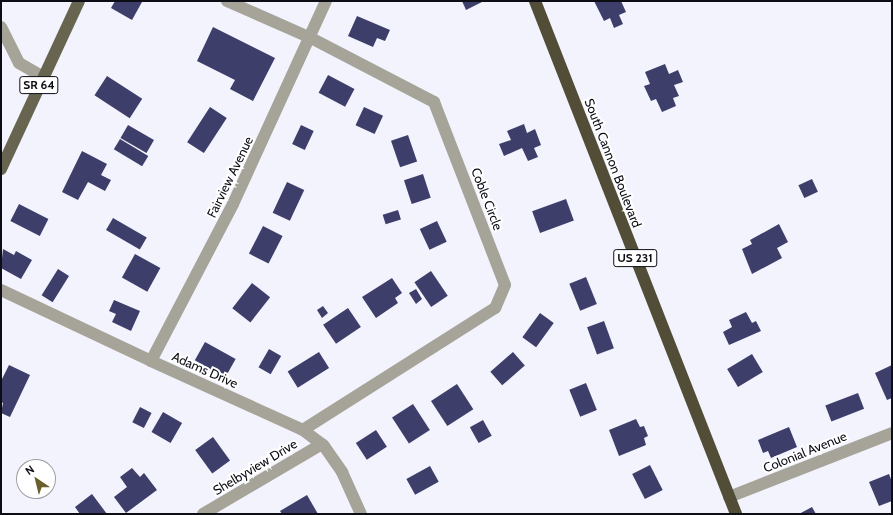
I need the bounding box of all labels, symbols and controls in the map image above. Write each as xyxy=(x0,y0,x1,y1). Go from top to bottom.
road number: SR 64 xyxy=(19,75,59,95)
street label: South Cannon Boulevard xyxy=(581,96,645,230)
street label: Fairview Avenue xyxy=(204,134,256,220)
street label: Coble Circle xyxy=(468,166,506,232)
road number: US 231 xyxy=(613,248,657,268)
street label: Adams Drive xyxy=(170,349,240,391)
street label: Colonial Avenue xyxy=(761,428,849,476)
street label: Shelbyview Drive xyxy=(210,436,300,498)
north arrow xyxy=(16,459,56,499)
text: N xyxy=(22,462,37,478)

